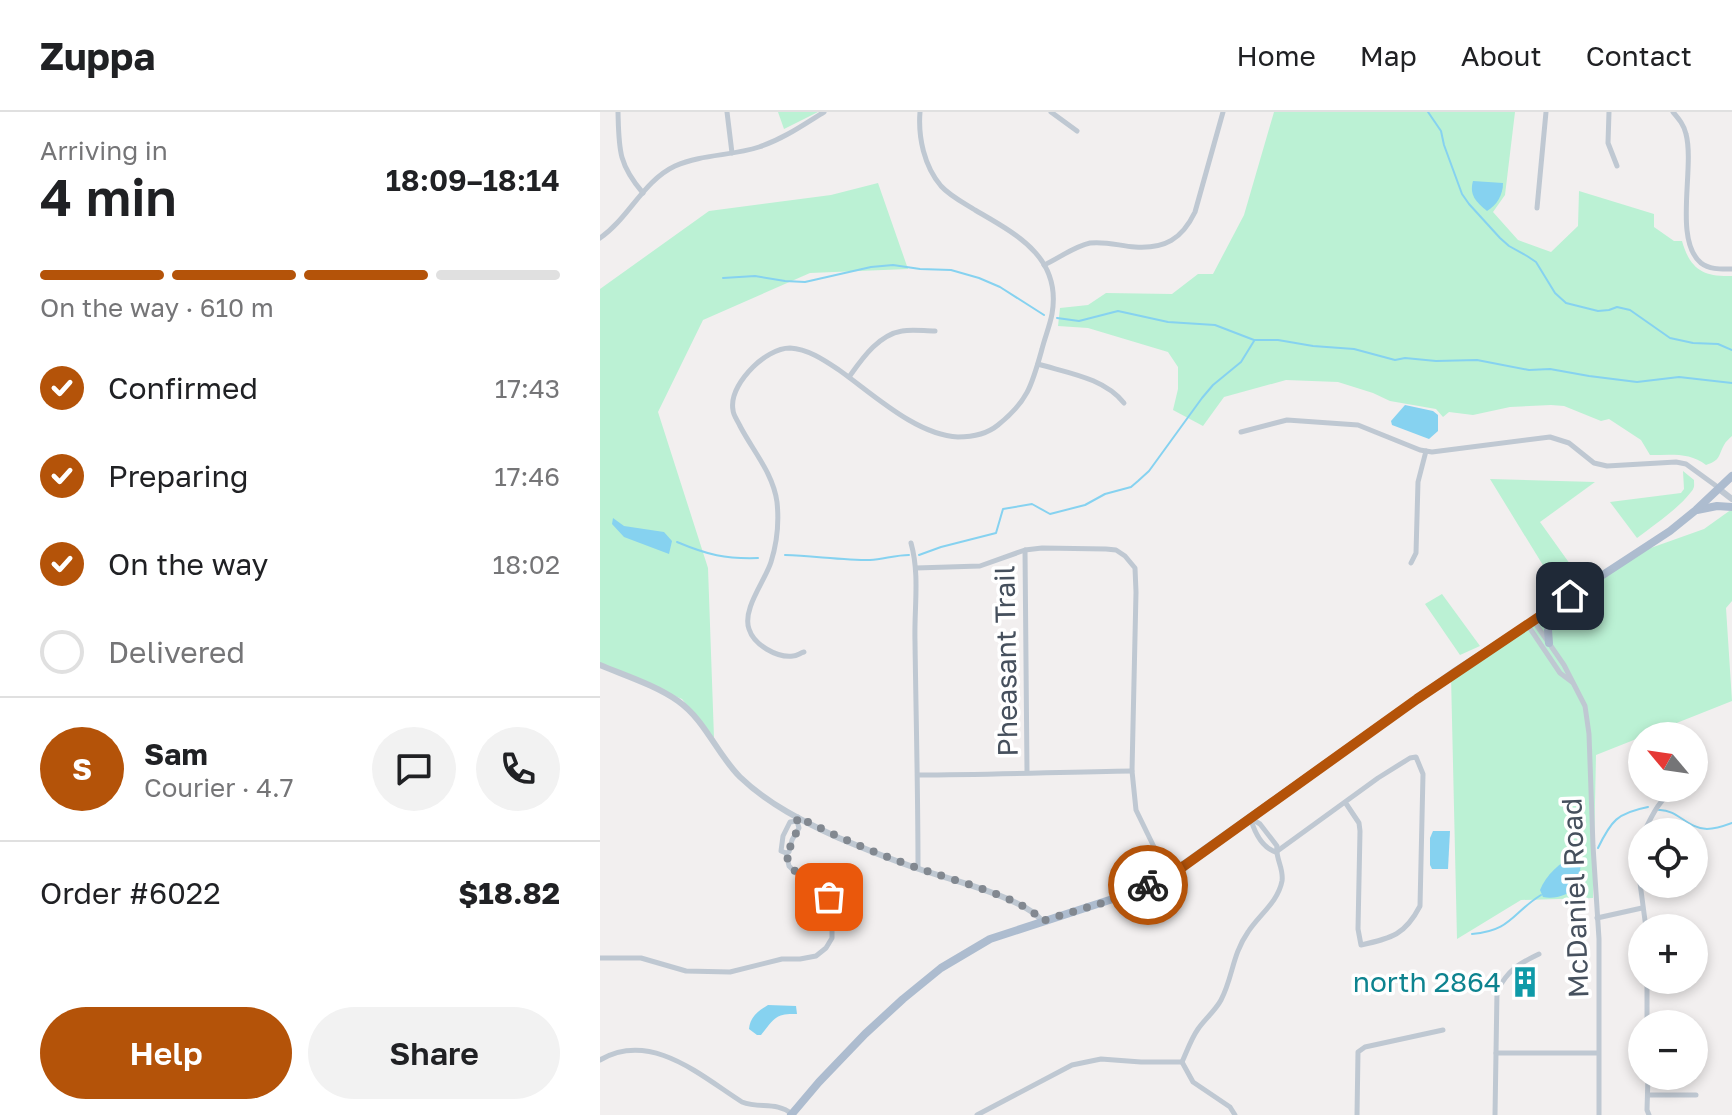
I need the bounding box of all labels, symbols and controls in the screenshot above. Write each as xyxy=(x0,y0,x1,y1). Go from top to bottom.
text: Zuppa xyxy=(40,33,155,78)
text: Home xyxy=(1237,39,1316,72)
text: Map xyxy=(1360,39,1417,72)
text: About xyxy=(1461,39,1542,72)
text: Contact xyxy=(1586,39,1692,72)
text: Arriving in xyxy=(40,135,168,166)
text: 18:09–18:14 xyxy=(386,162,560,198)
text: 4 min xyxy=(40,165,177,227)
text: On the way · 610 m xyxy=(40,292,274,323)
icon: check xyxy=(40,366,84,410)
text: Confirmed xyxy=(108,370,258,406)
text: 17:43 xyxy=(495,373,560,404)
icon: check xyxy=(40,454,84,498)
text: Preparing xyxy=(108,458,249,494)
text: 17:46 xyxy=(494,461,560,492)
icon: check xyxy=(40,542,84,586)
text: On the way xyxy=(108,546,268,582)
text: 18:02 xyxy=(493,549,560,580)
pin xyxy=(1536,562,1604,630)
street label: Pheasant Trail xyxy=(987,565,1024,757)
icon: home xyxy=(1548,574,1592,618)
text: Delivered xyxy=(108,634,245,670)
north arrow xyxy=(1628,722,1708,802)
map controls xyxy=(1628,722,1708,1090)
button: chat xyxy=(372,727,456,811)
button: phone xyxy=(476,727,560,811)
text: Sam xyxy=(144,736,208,772)
text: S xyxy=(72,751,92,787)
text: Courier · 4.7 xyxy=(144,772,294,803)
street label: McDaniel Road xyxy=(1555,797,1594,999)
button: locate xyxy=(1628,818,1708,898)
courier xyxy=(1108,845,1188,925)
pin xyxy=(795,863,863,931)
icon: bike xyxy=(1126,863,1170,907)
text: Order #6022 xyxy=(40,875,221,911)
text: $18.82 xyxy=(458,875,560,911)
icon: bag xyxy=(807,875,851,919)
button: + xyxy=(1628,914,1708,994)
place label: north 2864 xyxy=(1353,965,1501,998)
building icon: north 2864 xyxy=(1508,965,1542,999)
button: Help xyxy=(40,1007,292,1099)
button: Share xyxy=(308,1007,560,1099)
button: − xyxy=(1628,1010,1708,1090)

